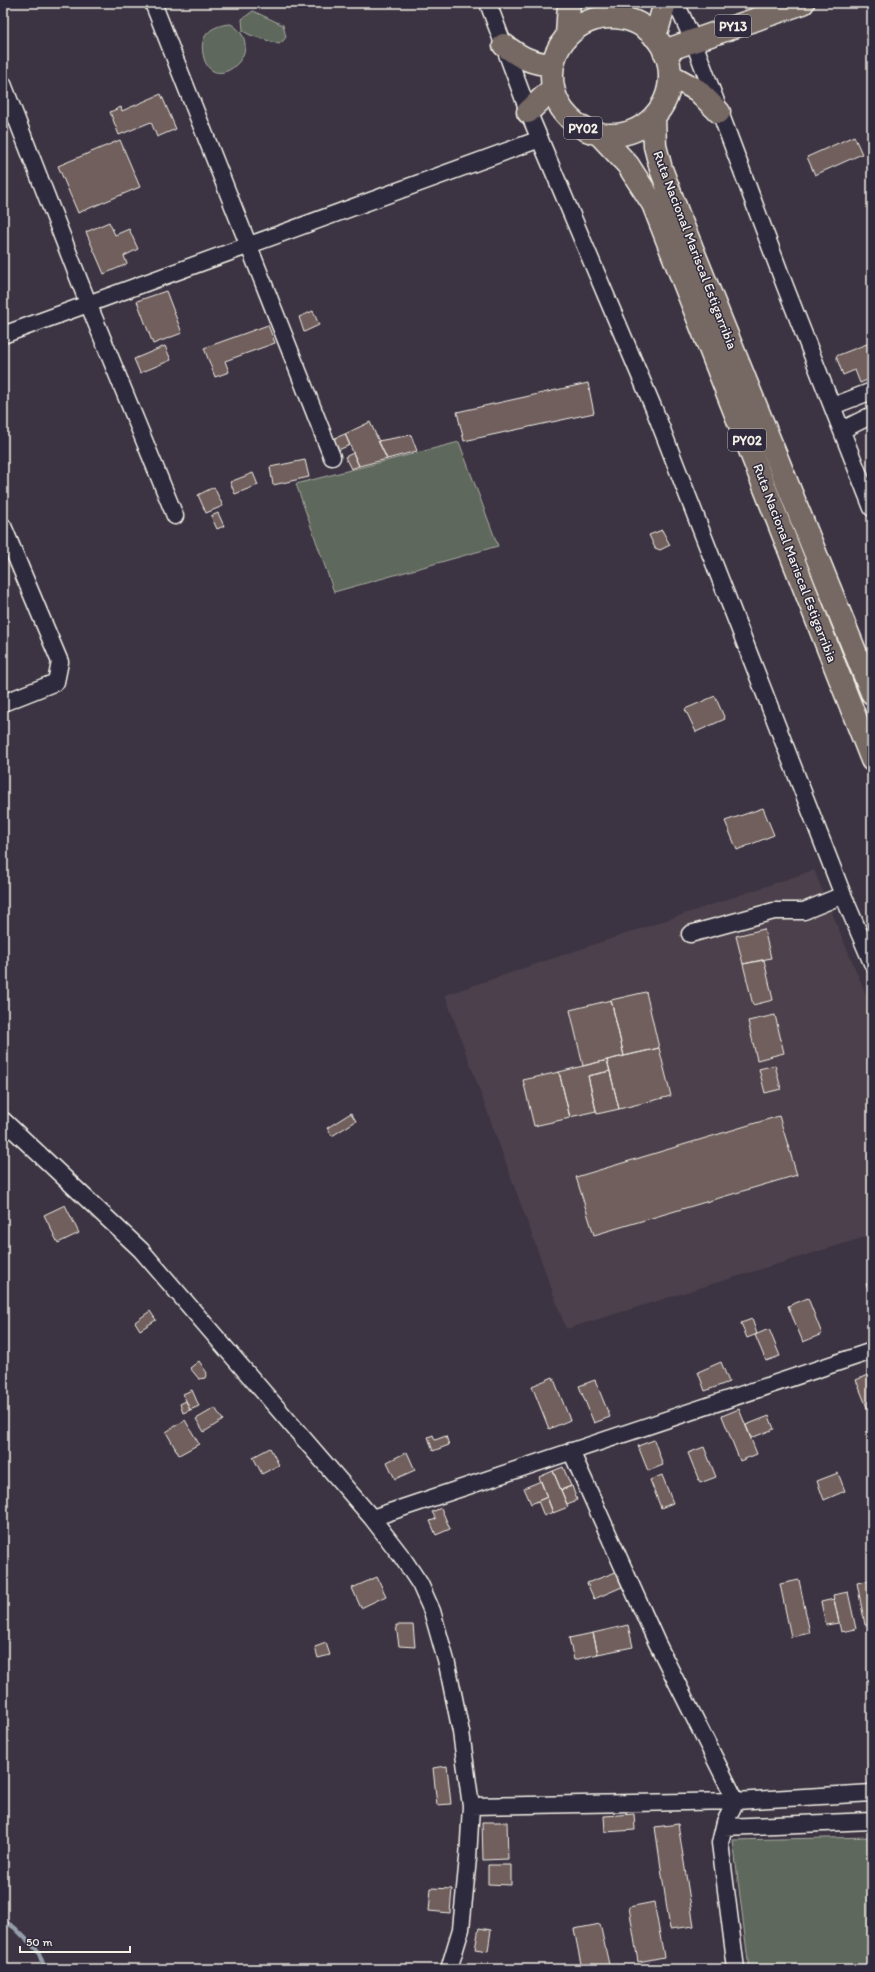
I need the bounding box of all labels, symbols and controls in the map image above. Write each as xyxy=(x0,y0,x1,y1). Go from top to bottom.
road number: PY13 xyxy=(715,15,751,37)
road number: PY02 xyxy=(564,117,602,139)
street label: Ruta Nacional Mariscal Estigarribia xyxy=(649,148,741,352)
road number: PY02 xyxy=(728,429,766,451)
street label: Ruta Nacional Mariscal Estigarribia xyxy=(749,461,841,665)
scale bar xyxy=(20,1928,130,1954)
text: 50 m xyxy=(26,1935,52,1949)

